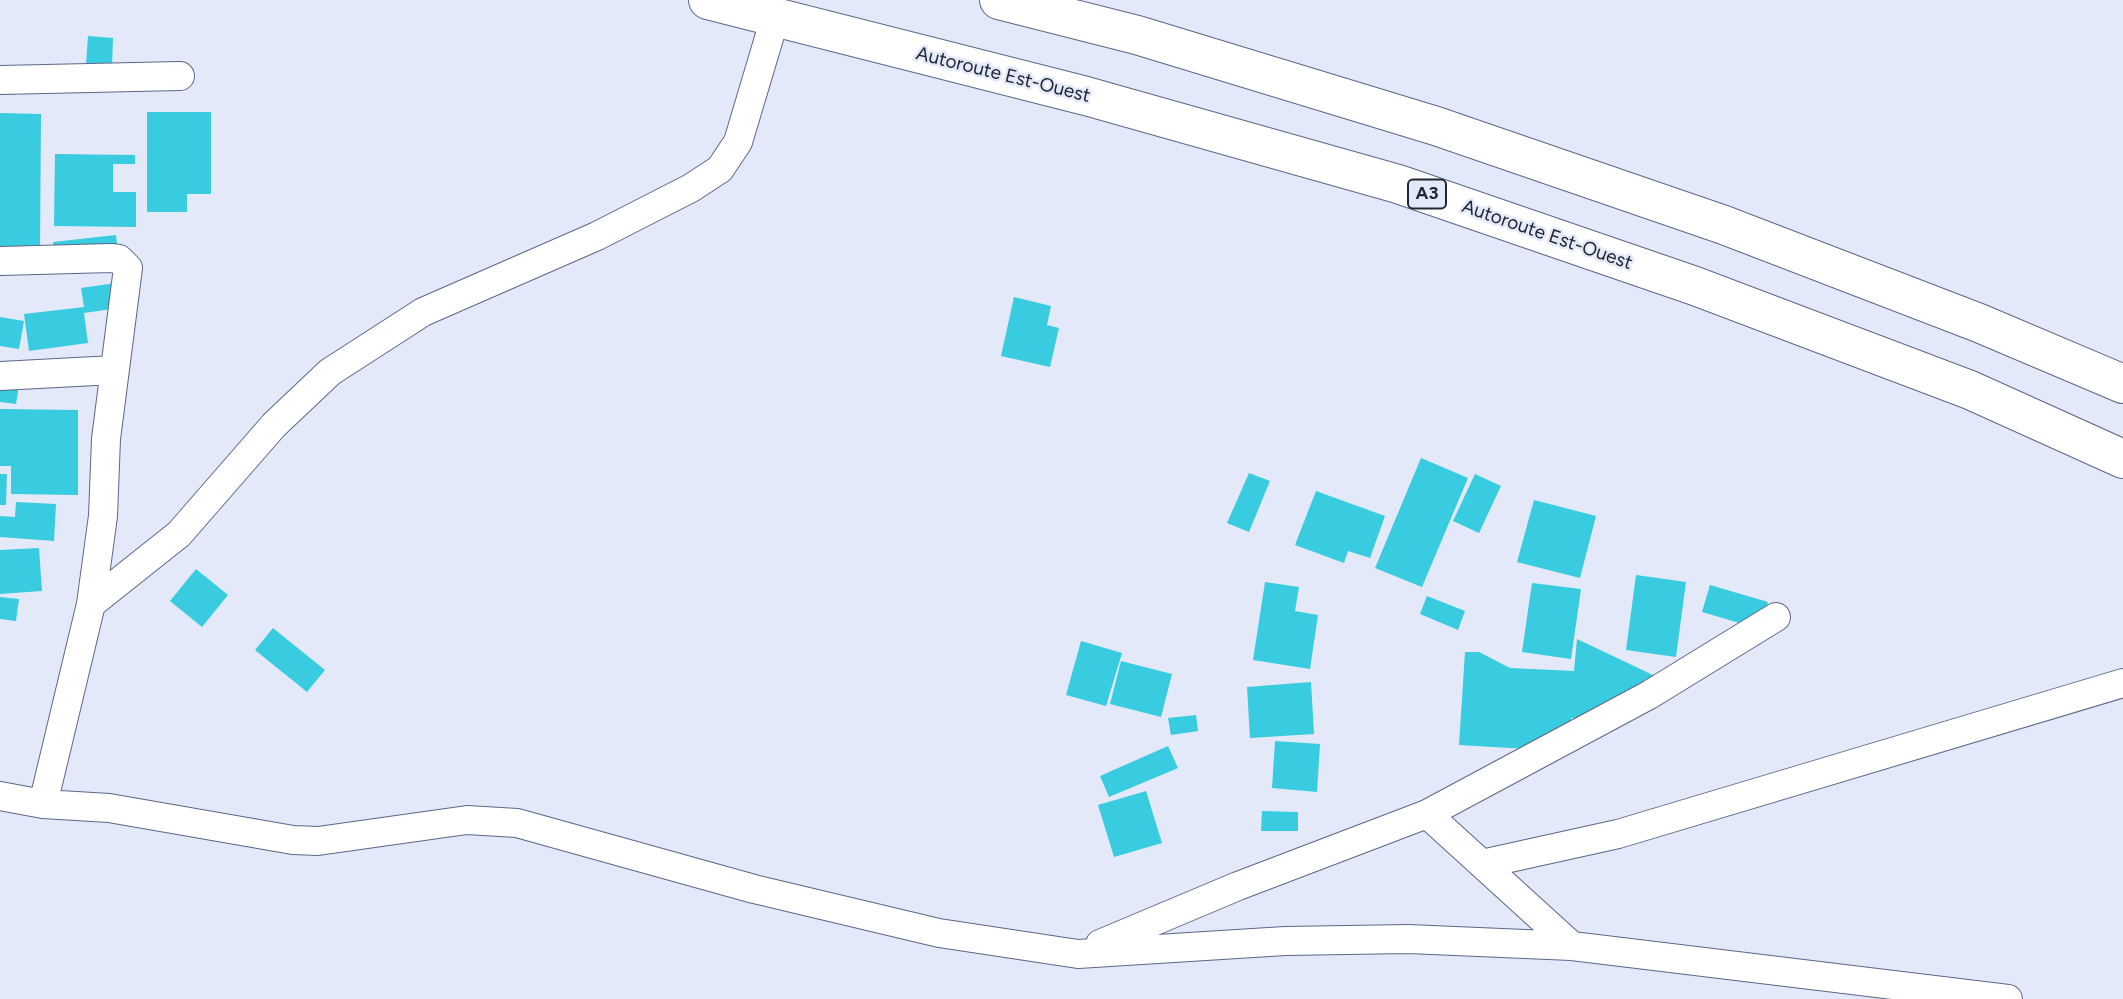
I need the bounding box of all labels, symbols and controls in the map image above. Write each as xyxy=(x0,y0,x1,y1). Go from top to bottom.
street label: Autoroute Est-Ouest xyxy=(913,42,1093,108)
road number: A3 xyxy=(1408,180,1446,209)
street label: Autoroute Est-Ouest xyxy=(1459,195,1635,275)

